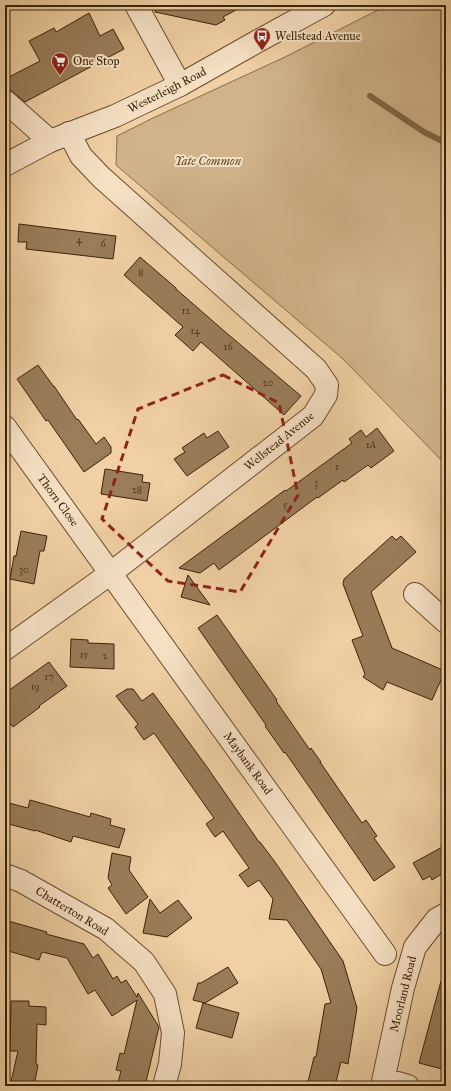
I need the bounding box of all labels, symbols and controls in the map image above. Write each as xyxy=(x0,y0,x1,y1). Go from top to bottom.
bus stop icon: Wellstead Avenue xyxy=(252,26,272,51)
place label: Wellstead Avenue xyxy=(275,29,361,43)
supermarket icon: One Stop xyxy=(50,51,70,76)
place label: One Stop xyxy=(73,54,120,68)
street label: Westerleigh Road xyxy=(126,64,209,117)
park label: Yate Common xyxy=(175,154,242,168)
house number: 4 xyxy=(76,234,82,246)
house number: 6 xyxy=(100,238,106,250)
house number: 8 xyxy=(138,267,144,279)
house number: 12 xyxy=(182,305,191,317)
house number: 14 xyxy=(190,325,200,337)
house number: 16 xyxy=(223,341,233,353)
house number: 20 xyxy=(263,377,274,389)
street label: Wellstead Avenue xyxy=(241,409,317,473)
house number: 1A xyxy=(366,439,377,451)
house number: 1 xyxy=(335,461,339,473)
street label: Thorn Close xyxy=(34,471,82,529)
house number: 3 xyxy=(314,477,318,489)
house number: 28 xyxy=(132,484,142,496)
house number: 5 xyxy=(283,499,288,511)
house number: 30 xyxy=(19,564,29,576)
house number: 15 xyxy=(80,649,89,661)
house number: 2 xyxy=(103,650,108,662)
house number: 17 xyxy=(44,671,54,683)
house number: 19 xyxy=(30,681,40,693)
street label: Maybank Road xyxy=(221,729,275,797)
street label: Chatterton Road xyxy=(33,884,111,938)
street label: Moorland Road xyxy=(387,955,419,1033)

